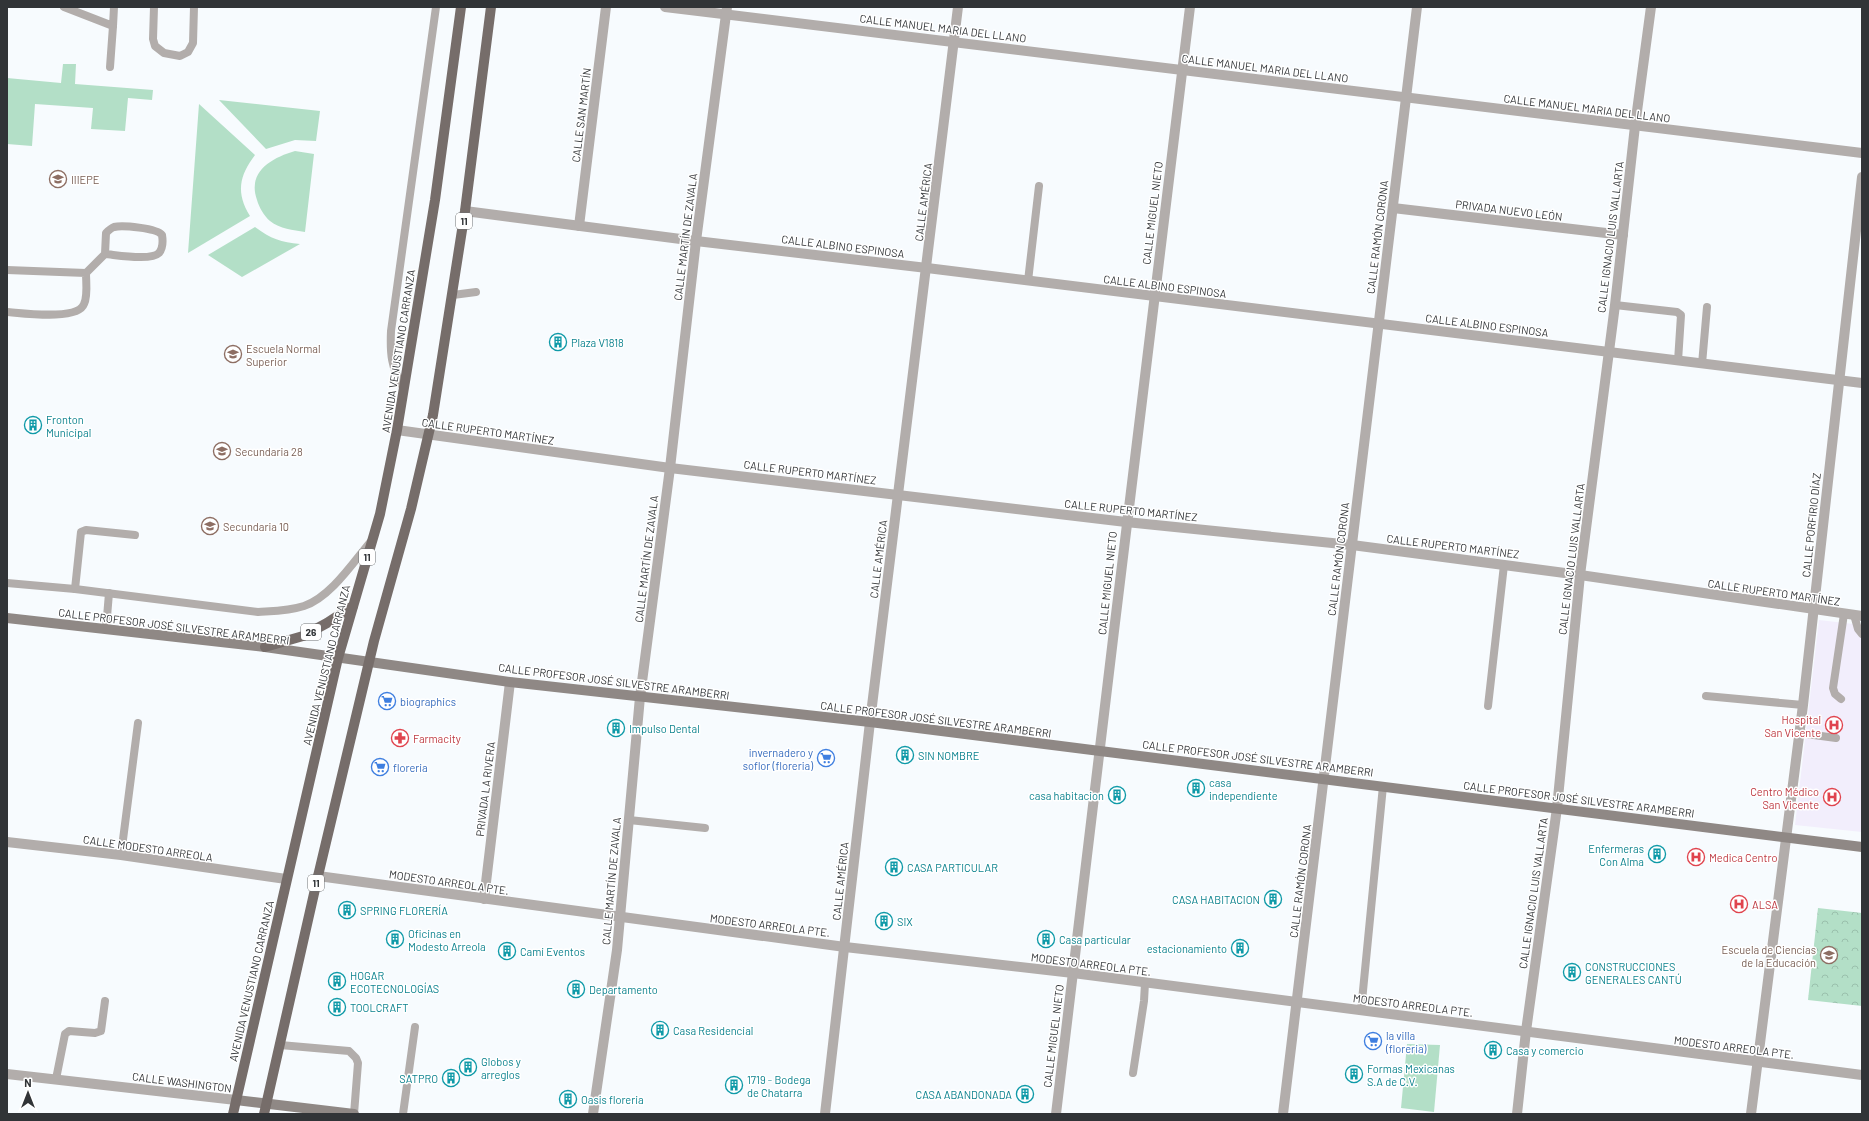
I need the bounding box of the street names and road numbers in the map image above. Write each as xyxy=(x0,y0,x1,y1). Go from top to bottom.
street label: CALLE MANUEL MARIA DEL LLANO xyxy=(859,11,1027,45)
street label: CALLE MANUEL MARIA DEL LLANO xyxy=(1181,51,1349,85)
street label: CALLE SAN MARTÍN xyxy=(569,67,593,163)
street label: CALLE MANUEL MARIA DEL LLANO xyxy=(1503,91,1671,125)
street label: CALLE MIGUEL NIETO xyxy=(1139,160,1165,265)
street label: CALLE IGNACIO LUIS VALLARTA xyxy=(1594,160,1626,313)
street label: CALLE AMÉRICA xyxy=(912,162,934,242)
street label: CALLE MARTÍN DE ZAVALA xyxy=(671,172,699,301)
street label: CALLE RAMÓN CORONA xyxy=(1364,179,1390,294)
street label: PRIVADA NUEVO LEÓN xyxy=(1455,197,1563,223)
road number: 11 xyxy=(456,213,472,229)
street label: CALLE ALBINO ESPINOSA xyxy=(781,232,905,260)
street label: AVENIDA VENUSTIANO CARRANZA xyxy=(379,268,417,433)
street label: CALLE ALBINO ESPINOSA xyxy=(1103,272,1227,300)
street label: CALLE ALBINO ESPINOSA xyxy=(1425,311,1549,339)
street label: CALLE RUPERTO MARTÍNEZ xyxy=(421,415,555,447)
street label: CALLE RUPERTO MARTÍNEZ xyxy=(743,457,877,487)
street label: CALLE PORFIRIO DÍAZ xyxy=(1799,472,1823,578)
street label: CALLE IGNACIO LUIS VALLARTA xyxy=(1555,482,1587,635)
street label: CALLE MARTÍN DE ZAVALA xyxy=(632,494,660,623)
street label: CALLE RUPERTO MARTÍNEZ xyxy=(1064,497,1198,523)
street label: CALLE RAMÓN CORONA xyxy=(1325,501,1351,616)
street label: CALLE AMÉRICA xyxy=(867,519,889,599)
street label: CALLE MIGUEL NIETO xyxy=(1095,531,1119,635)
street label: CALLE RUPERTO MARTÍNEZ xyxy=(1386,531,1520,561)
road number: 11 xyxy=(359,549,375,565)
street label: CALLE RUPERTO MARTÍNEZ xyxy=(1707,576,1841,608)
street label: AVENIDA VENUSTIANO CARRANZA xyxy=(300,583,352,747)
street label: CALLE PROFESOR JOSÉ SILVESTRE ARAMBERRI xyxy=(58,605,290,647)
road number: 26 xyxy=(301,624,321,640)
street label: CALLE PROFESOR JOSÉ SILVESTRE ARAMBERRI xyxy=(498,660,730,702)
street label: CALLE PROFESOR JOSÉ SILVESTRE ARAMBERRI xyxy=(820,698,1052,740)
street label: CALLE PROFESOR JOSÉ SILVESTRE ARAMBERRI xyxy=(1142,737,1374,779)
street label: PRIVADA LA RIVERA xyxy=(473,740,497,837)
street label: CALLE PROFESOR JOSÉ SILVESTRE ARAMBERRI xyxy=(1463,778,1695,820)
street label: CALLE MARTÍN DE ZAVALA xyxy=(599,816,623,945)
street label: CALLE IGNACIO LUIS VALLARTA xyxy=(1516,816,1550,969)
street label: CALLE RAMÓN CORONA xyxy=(1287,823,1313,938)
street label: CALLE MODESTO ARREOLA xyxy=(82,832,214,864)
street label: CALLE AMÉRICA xyxy=(829,841,851,921)
street label: MODESTO ARREOLA PTE. xyxy=(388,867,510,897)
road number: 11 xyxy=(308,875,324,891)
street label: AVENIDA VENUSTIANO CARRANZA xyxy=(226,899,276,1063)
street label: MODESTO ARREOLA PTE. xyxy=(709,911,831,939)
street label: MODESTO ARREOLA PTE. xyxy=(1030,950,1152,978)
street label: CALLE MIGUEL NIETO xyxy=(1040,983,1066,1088)
street label: MODESTO ARREOLA PTE. xyxy=(1352,991,1474,1019)
street label: MODESTO ARREOLA PTE. xyxy=(1673,1033,1795,1061)
street label: CALLE WASHINGTON xyxy=(131,1069,233,1095)

